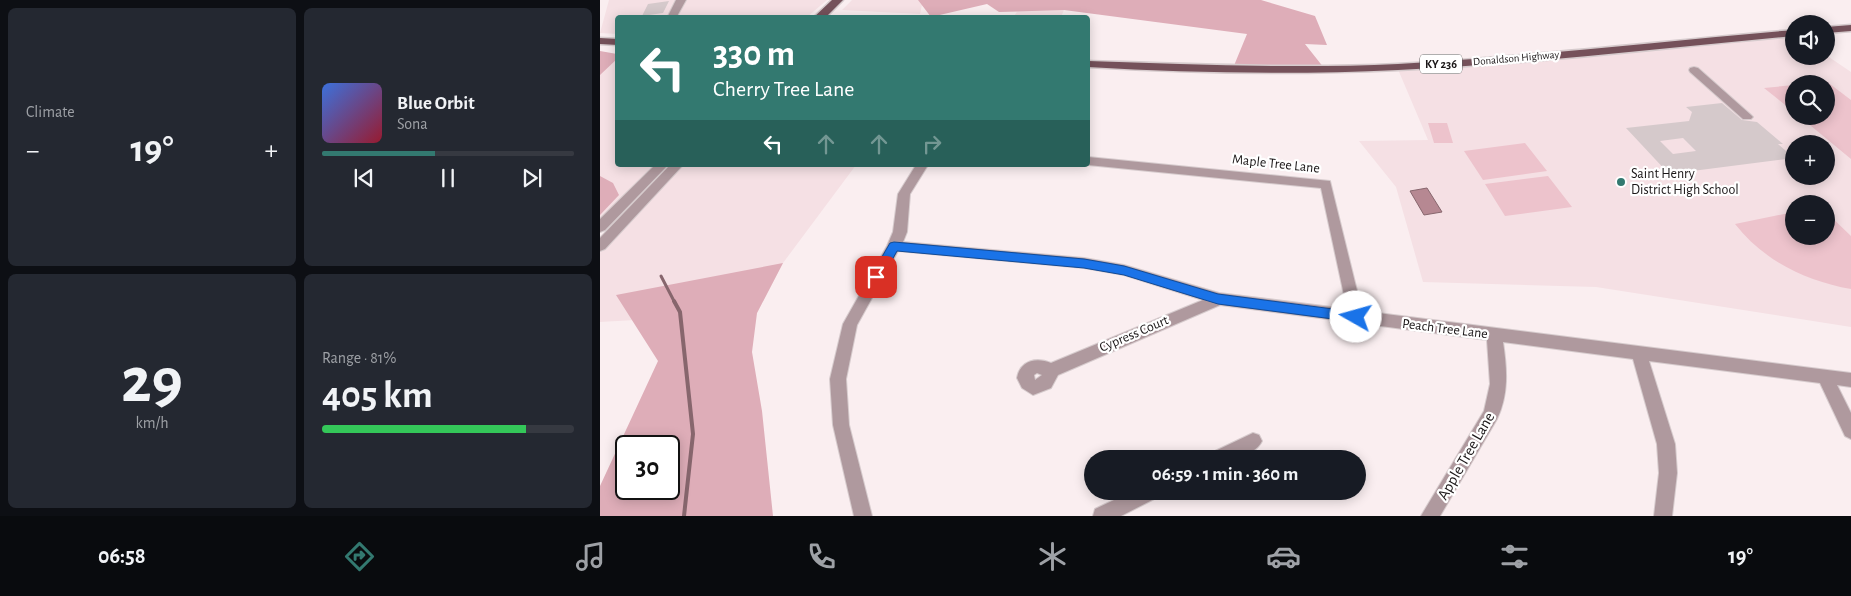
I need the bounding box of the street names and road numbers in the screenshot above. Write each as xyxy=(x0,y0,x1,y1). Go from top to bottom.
street label: Donaldson Highway xyxy=(1473,49,1560,67)
road number: KY 236 xyxy=(1420,54,1462,74)
street label: Maple Tree Lane xyxy=(1231,152,1321,176)
street label: Cypress Court xyxy=(1097,313,1171,355)
street label: Peach Tree Lane xyxy=(1401,317,1489,341)
street label: Apple Tree Lane xyxy=(1435,410,1497,502)

